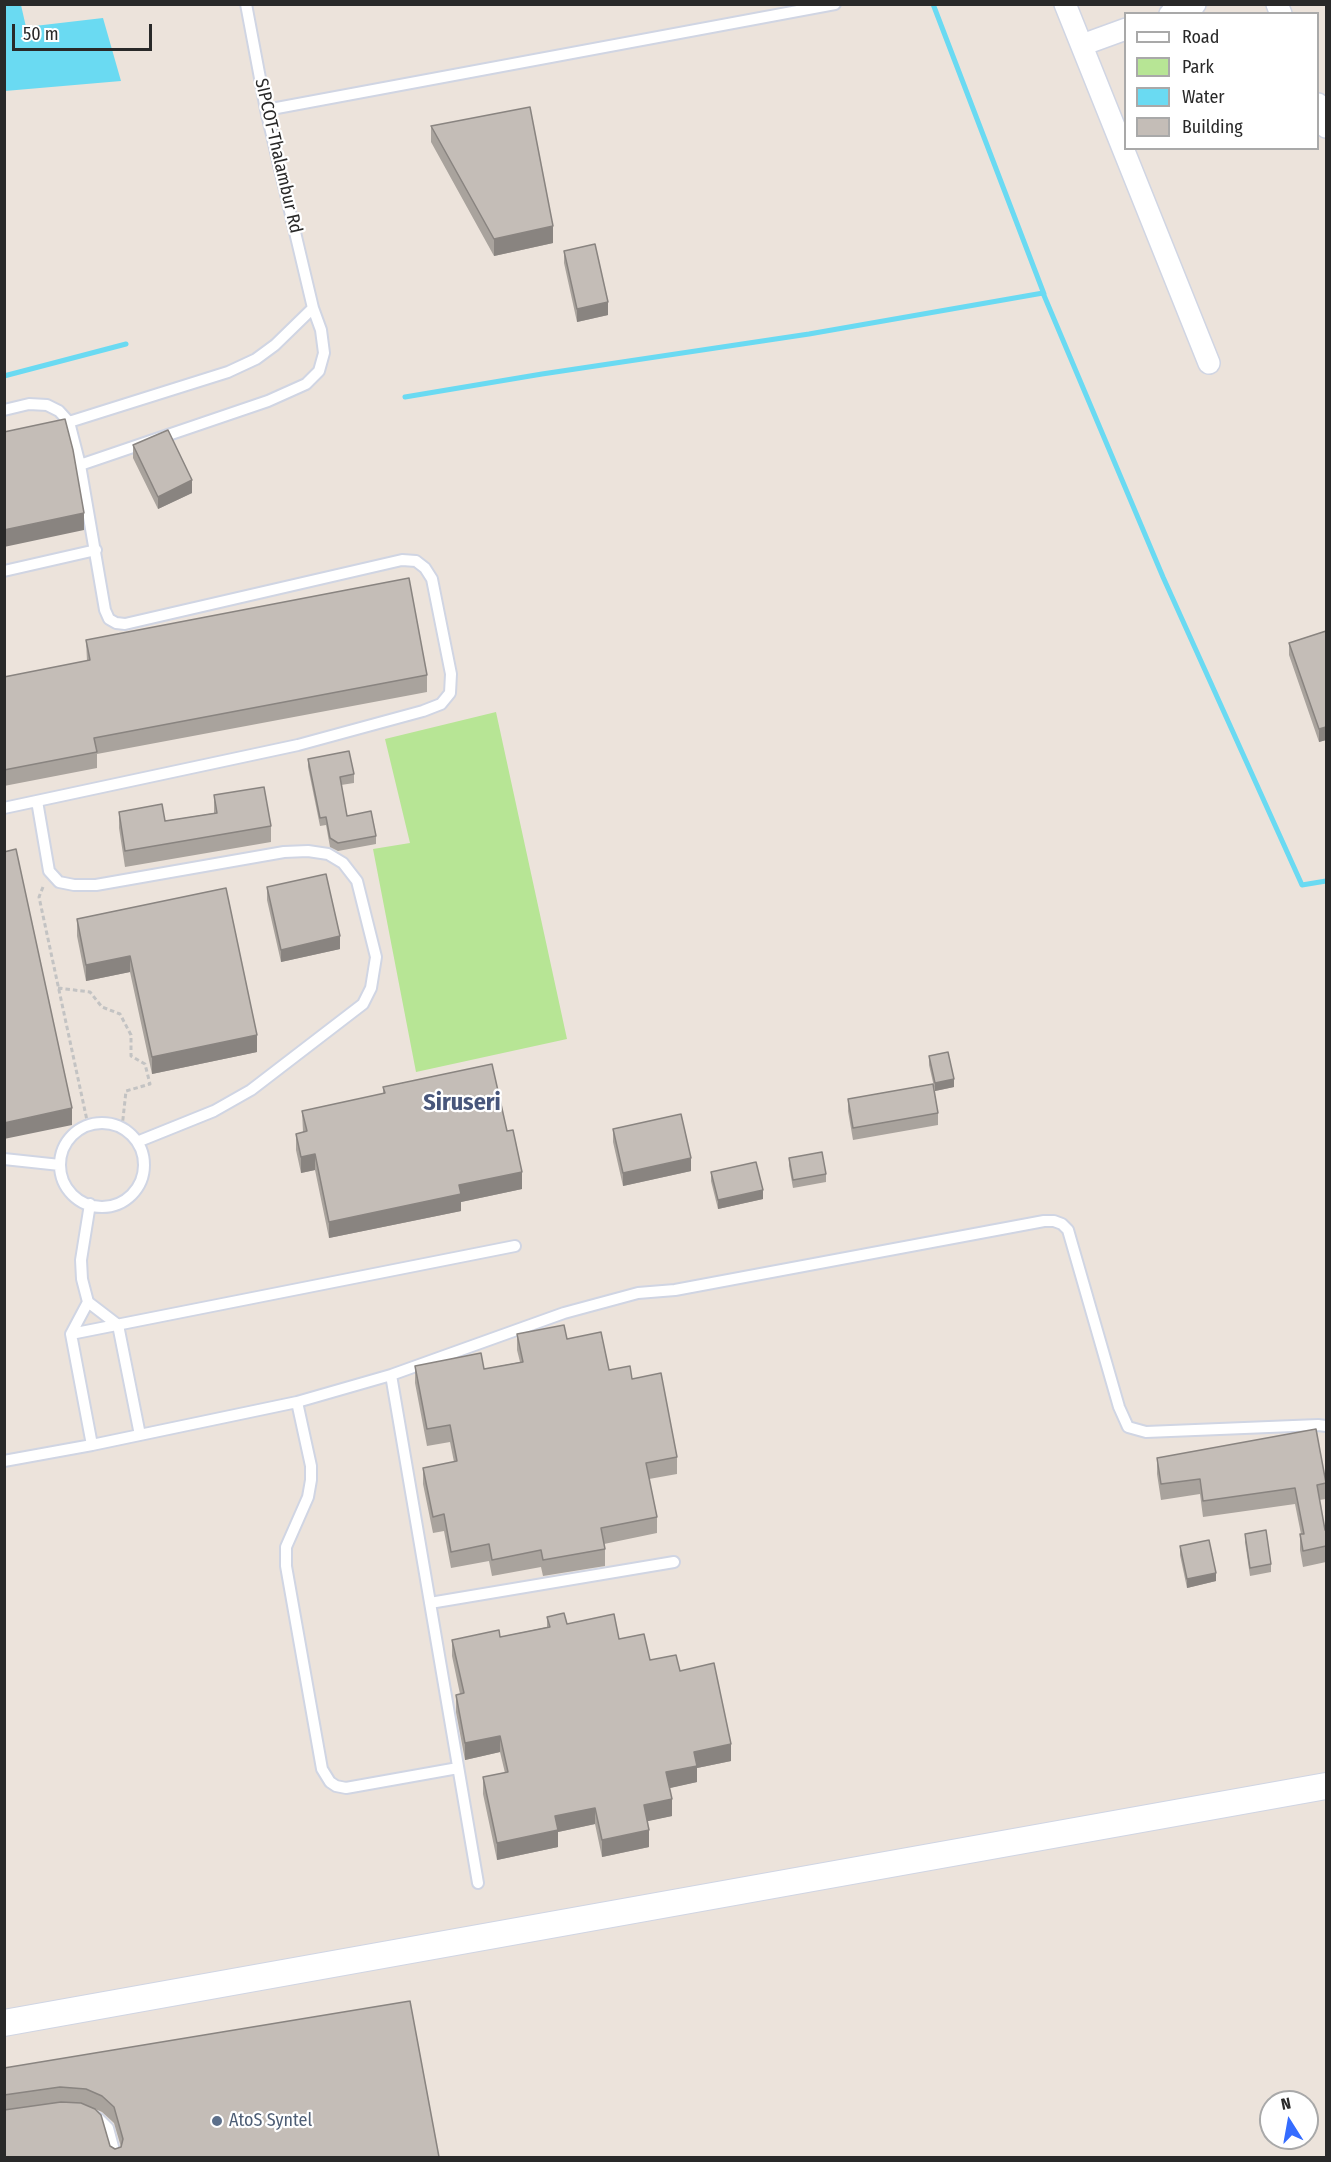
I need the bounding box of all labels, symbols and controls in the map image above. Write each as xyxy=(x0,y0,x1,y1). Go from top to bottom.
scale bar xyxy=(15,12,154,50)
legend xyxy=(1124,12,1319,150)
text: 50 m xyxy=(23,23,59,45)
text: Road xyxy=(1182,26,1219,48)
text: Park xyxy=(1182,56,1214,78)
street label: SIPCOT-Thalambur Rd xyxy=(250,77,306,235)
text: Water xyxy=(1182,86,1225,108)
text: Building xyxy=(1182,116,1243,138)
district label: Siruseri xyxy=(423,1089,501,1117)
north arrow xyxy=(1259,2090,1319,2150)
text: N xyxy=(1279,2094,1292,2114)
place label: AtoS Syntel xyxy=(229,2110,312,2132)
marker: AtoS Syntel xyxy=(210,2114,224,2128)

